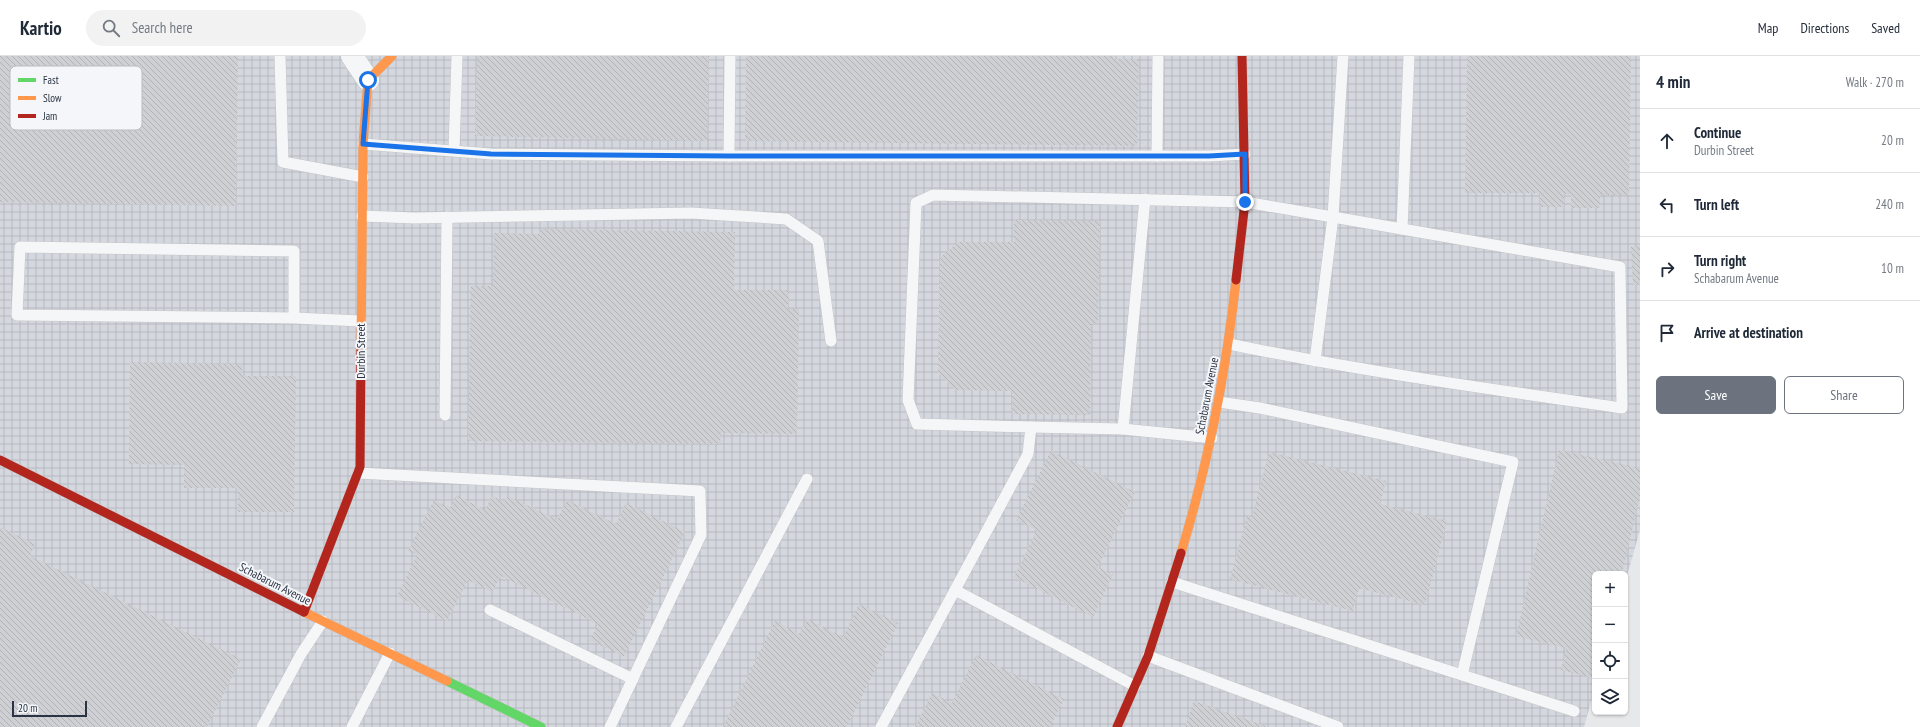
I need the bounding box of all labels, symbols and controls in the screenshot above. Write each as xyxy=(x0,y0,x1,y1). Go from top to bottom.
search box xyxy=(86,10,366,46)
text: Kartio xyxy=(20,16,62,40)
icon: search xyxy=(100,17,122,39)
text: Search here xyxy=(132,18,193,37)
text: Map xyxy=(1758,19,1778,37)
text: Directions xyxy=(1800,19,1849,37)
text: Saved xyxy=(1871,19,1900,37)
legend xyxy=(10,66,142,130)
route start xyxy=(359,71,377,89)
text: 4 min xyxy=(1656,71,1690,93)
text: Fast xyxy=(43,73,59,87)
text: Walk · 270 m xyxy=(1846,74,1904,91)
text: Slow xyxy=(43,91,62,105)
text: Jam xyxy=(42,109,57,123)
text: Continue xyxy=(1694,123,1741,142)
icon: ahead xyxy=(1656,130,1678,152)
text: 20 m xyxy=(1881,132,1904,149)
text: Durbin Street xyxy=(1694,142,1754,159)
route end xyxy=(1236,193,1254,211)
icon: left xyxy=(1656,194,1678,216)
text: Turn left xyxy=(1694,195,1739,214)
text: 240 m xyxy=(1875,196,1904,213)
text: Turn right xyxy=(1694,251,1746,270)
icon: right xyxy=(1656,258,1678,280)
text: 10 m xyxy=(1881,260,1904,277)
text: Schabarum Avenue xyxy=(1694,270,1779,287)
icon: arrive xyxy=(1656,322,1678,344)
street label: Durbin Street xyxy=(353,323,368,379)
text: Arrive at destination xyxy=(1694,323,1803,342)
street label: Schabarum Avenue xyxy=(1192,356,1221,436)
button: Save xyxy=(1656,376,1776,414)
button: Share xyxy=(1784,376,1904,414)
street label: Schabarum Avenue xyxy=(237,559,314,608)
map controls xyxy=(1592,571,1628,715)
button: + xyxy=(1592,571,1628,607)
button: − xyxy=(1592,607,1628,643)
button: locate xyxy=(1592,643,1628,679)
button: layers xyxy=(1592,679,1628,715)
scale bar xyxy=(12,699,87,718)
text: 20 m xyxy=(18,701,37,715)

